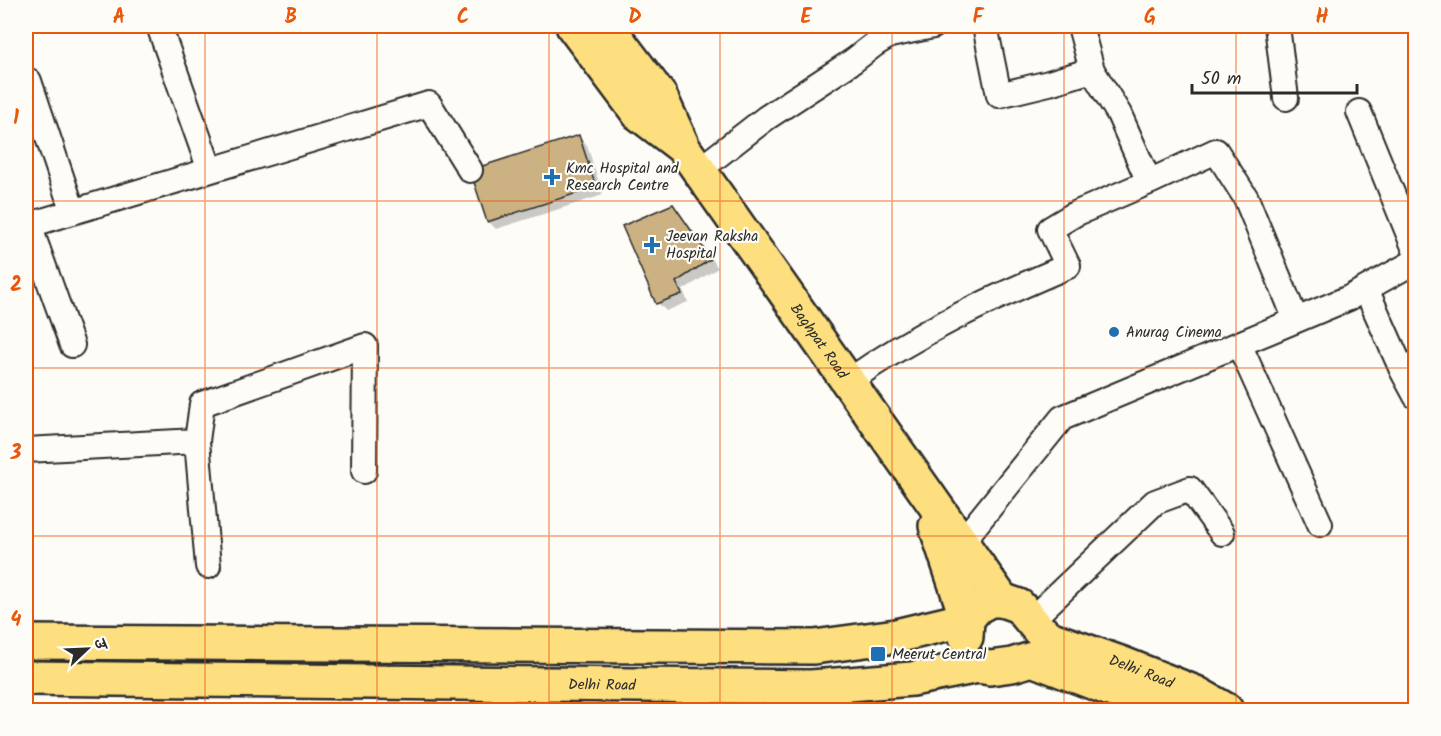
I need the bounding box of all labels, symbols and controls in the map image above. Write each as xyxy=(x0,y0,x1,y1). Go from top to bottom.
text: A xyxy=(113,2,125,34)
text: B xyxy=(285,2,297,34)
text: C xyxy=(457,2,469,34)
text: D xyxy=(628,2,642,34)
text: E xyxy=(800,2,812,34)
text: F xyxy=(973,2,985,34)
text: G xyxy=(1144,2,1156,34)
text: H xyxy=(1315,2,1329,34)
scale bar xyxy=(1192,57,1357,95)
text: 50 m xyxy=(1201,65,1241,94)
text: 1 xyxy=(13,103,19,135)
place label: Kmc Hospital and Research Centre xyxy=(566,157,679,198)
marker: Kmc Hospital and Research Centre xyxy=(543,168,561,186)
place label: Jeevan Raksha Hospital xyxy=(666,225,758,266)
marker: Jeevan Raksha Hospital xyxy=(643,236,661,254)
text: 2 xyxy=(10,270,22,302)
street label: Baghpat Road xyxy=(783,299,854,385)
place label: Anurag Cinema xyxy=(1126,321,1222,345)
marker: Anurag Cinema xyxy=(1107,325,1121,339)
text: 3 xyxy=(10,438,22,470)
text: 4 xyxy=(11,605,22,637)
north arrow xyxy=(57,619,117,679)
text: उ xyxy=(86,634,114,656)
place label: Meerut Central xyxy=(892,643,987,667)
marker: Meerut Central xyxy=(869,645,887,663)
street label: Delhi Road xyxy=(1105,649,1177,696)
street label: Delhi Road xyxy=(568,673,637,698)

